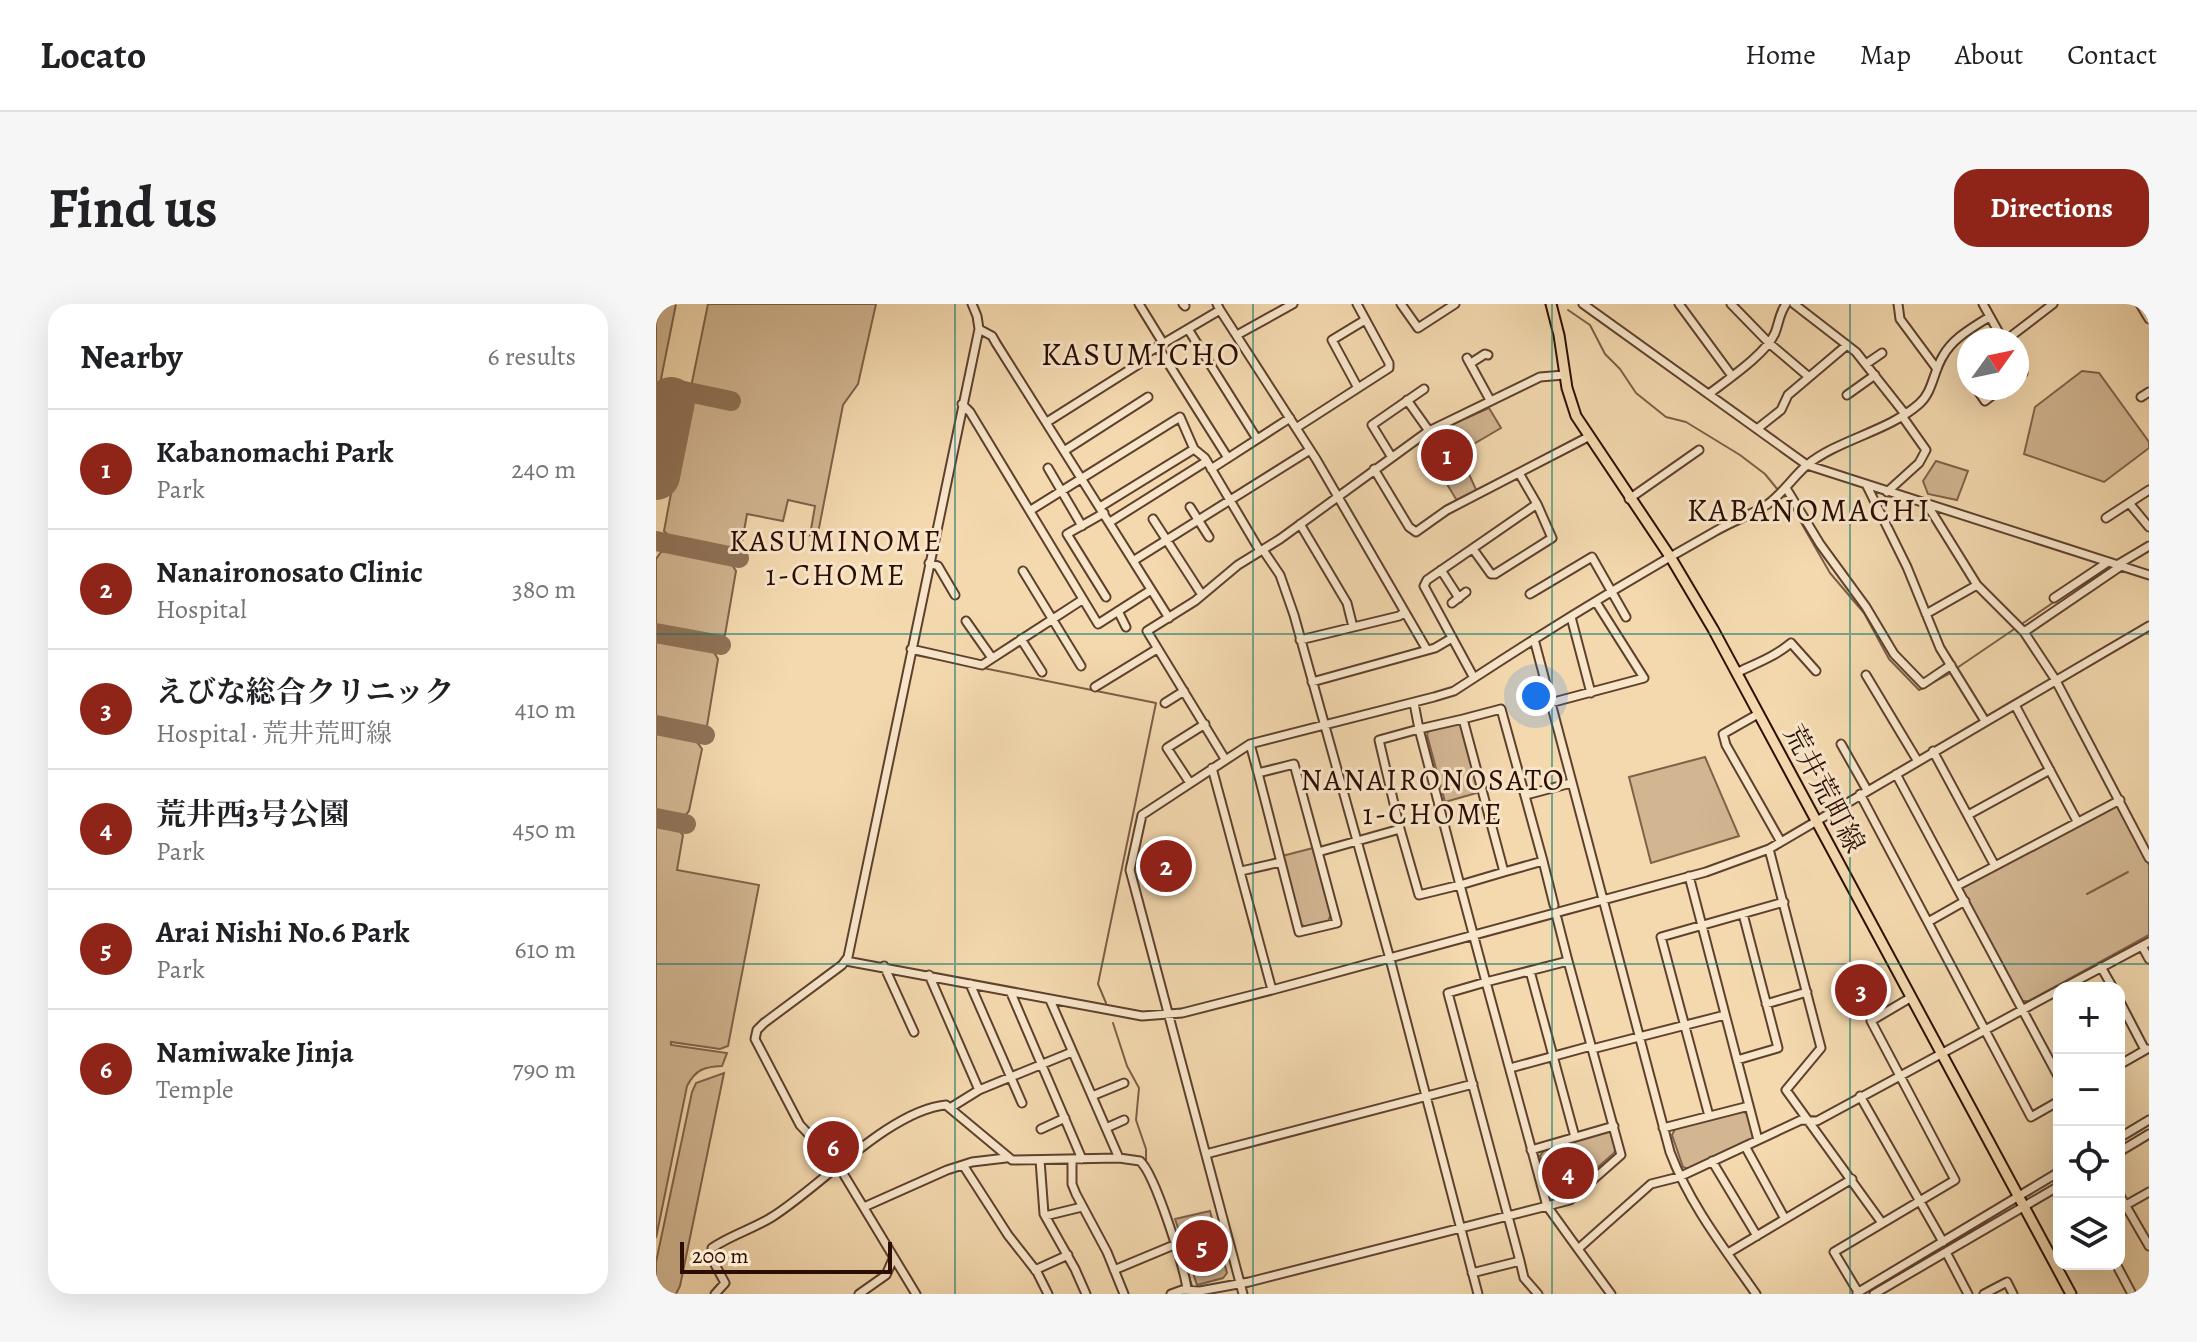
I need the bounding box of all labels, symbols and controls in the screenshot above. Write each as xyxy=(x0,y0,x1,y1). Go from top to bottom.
text: Locato xyxy=(40,29,146,81)
text: Home xyxy=(1745,36,1816,74)
text: Map xyxy=(1860,36,1911,74)
text: About xyxy=(1955,36,2023,74)
text: Contact xyxy=(2067,36,2157,74)
button: Directions xyxy=(1954,169,2149,247)
text: Find us xyxy=(48,170,218,246)
north arrow xyxy=(1957,328,2029,400)
district label: KASUMICHO xyxy=(1041,332,1241,376)
text: Nearby xyxy=(80,333,183,380)
text: 6 results xyxy=(488,339,576,374)
pin: 1 xyxy=(1421,425,1473,485)
text: Kabanomachi Park xyxy=(156,432,394,472)
text: 1 xyxy=(101,452,111,487)
text: 240 m xyxy=(511,452,576,487)
text: Park xyxy=(156,472,205,507)
district label: KABANOMACHI xyxy=(1687,488,1931,532)
district label: KASUMINOME 1-CHOME xyxy=(729,521,943,595)
text: Nanaironosato Clinic xyxy=(156,552,423,592)
text: 2 xyxy=(100,572,112,607)
text: 380 m xyxy=(512,572,576,607)
text: Hospital xyxy=(156,592,247,627)
text: えびな総合クリニック xyxy=(156,672,454,712)
your location xyxy=(1516,676,1556,716)
text: 3 xyxy=(100,692,112,727)
text: 410 m xyxy=(515,692,576,727)
text: Hospital · 荒井荒町線 xyxy=(156,716,392,751)
street label: 荒井荒町線 xyxy=(1774,718,1874,860)
district label: NANAIRONOSATO 1-CHOME xyxy=(1301,760,1565,834)
text: 荒井西3号公園 xyxy=(156,794,349,834)
text: 4 xyxy=(100,812,112,847)
text: 450 m xyxy=(512,812,576,847)
text: Park xyxy=(156,834,205,869)
pin: 2 xyxy=(1140,836,1192,896)
text: Arai Nishi No.6 Park xyxy=(156,912,410,952)
text: 5 xyxy=(100,932,112,967)
text: 610 m xyxy=(514,932,576,967)
text: Park xyxy=(156,952,205,987)
pin: 3 xyxy=(1835,960,1887,1020)
map controls xyxy=(2053,982,2125,1270)
button: + xyxy=(2053,982,2125,1054)
text: Namiwake Jinja xyxy=(156,1032,354,1072)
text: 6 xyxy=(100,1052,112,1087)
text: 790 m xyxy=(513,1052,576,1087)
button: − xyxy=(2053,1054,2125,1126)
text: Temple xyxy=(156,1072,234,1107)
pin: 6 xyxy=(807,1117,859,1177)
button: locate xyxy=(2053,1126,2125,1198)
pin: 4 xyxy=(1542,1143,1594,1203)
button: layers xyxy=(2053,1198,2125,1270)
pin: 5 xyxy=(1176,1216,1228,1276)
scale bar xyxy=(680,1238,892,1274)
text: 200 m xyxy=(692,1241,749,1271)

